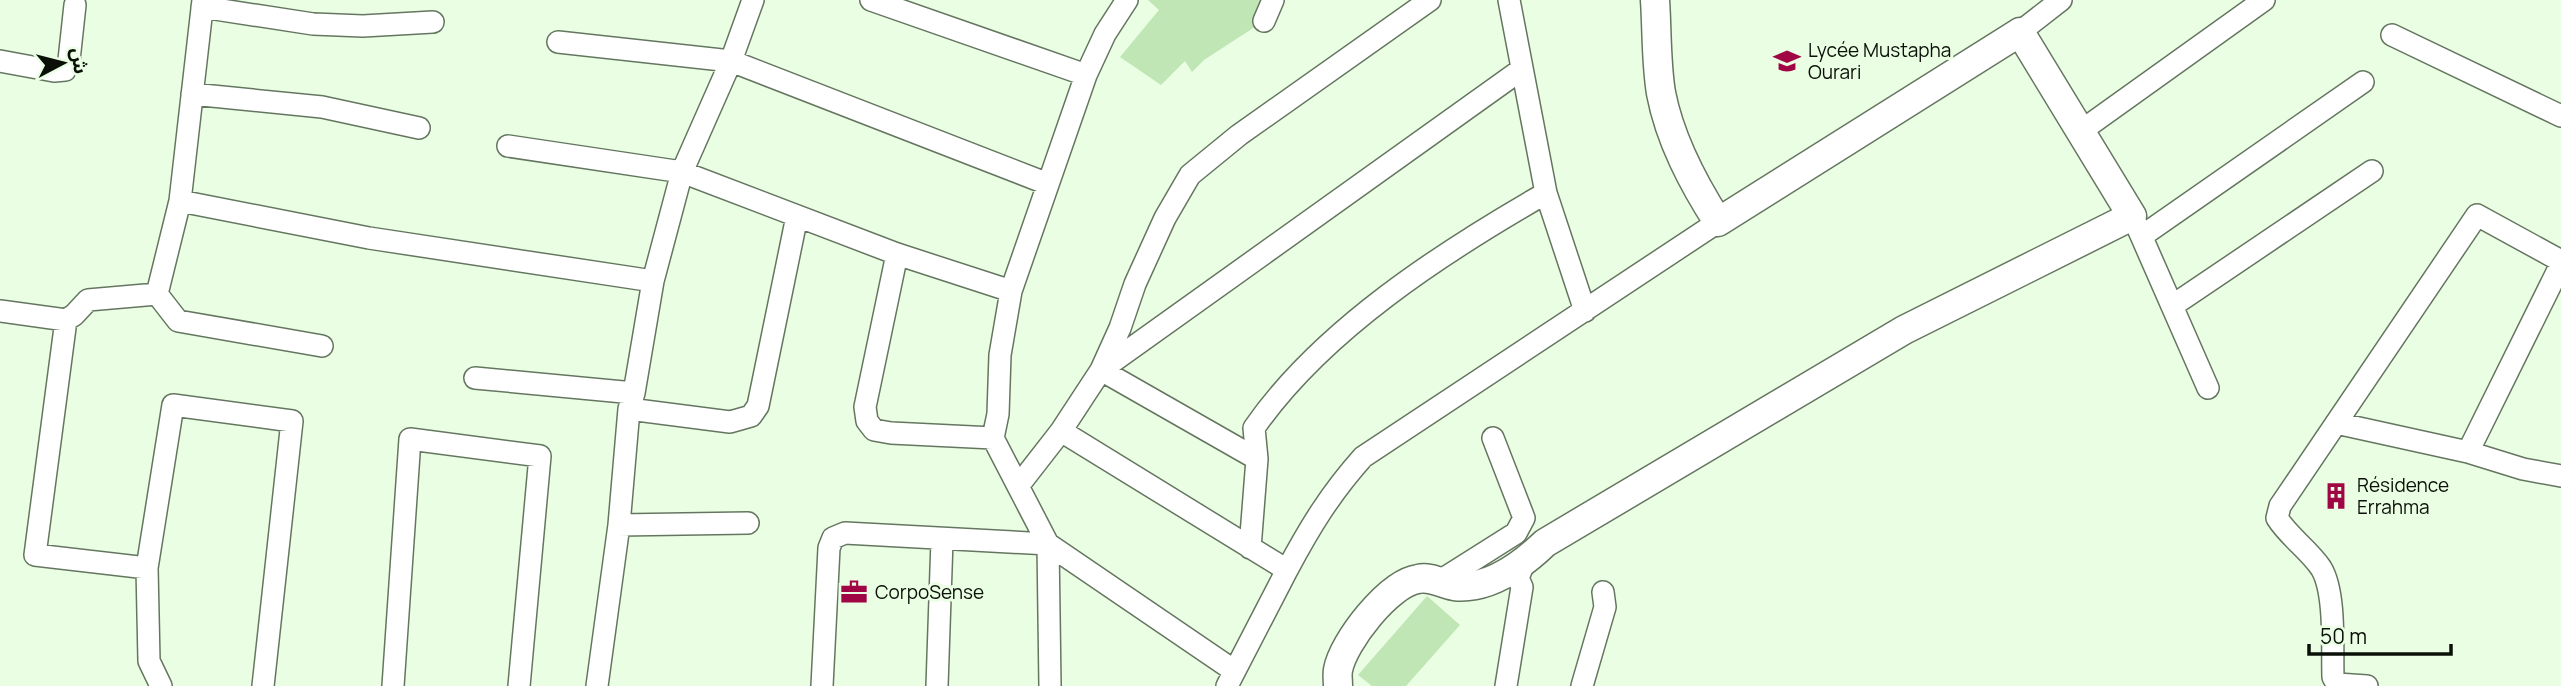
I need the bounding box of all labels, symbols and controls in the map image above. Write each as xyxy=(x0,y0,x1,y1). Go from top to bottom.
north arrow xyxy=(28,28,98,98)
place label: Lycée Mustapha Ourari xyxy=(1808,37,1951,85)
text: ش xyxy=(65,46,94,75)
school or university icon: Lycée Mustapha Ourari xyxy=(1772,46,1802,76)
place label: Résidence Errahma xyxy=(2357,472,2449,520)
building icon: Résidence Errahma xyxy=(2321,481,2351,511)
office icon: CorpoSense xyxy=(839,577,869,607)
place label: CorpoSense xyxy=(875,579,984,605)
scale bar xyxy=(2309,612,2451,656)
text: 50 m xyxy=(2320,622,2367,650)

